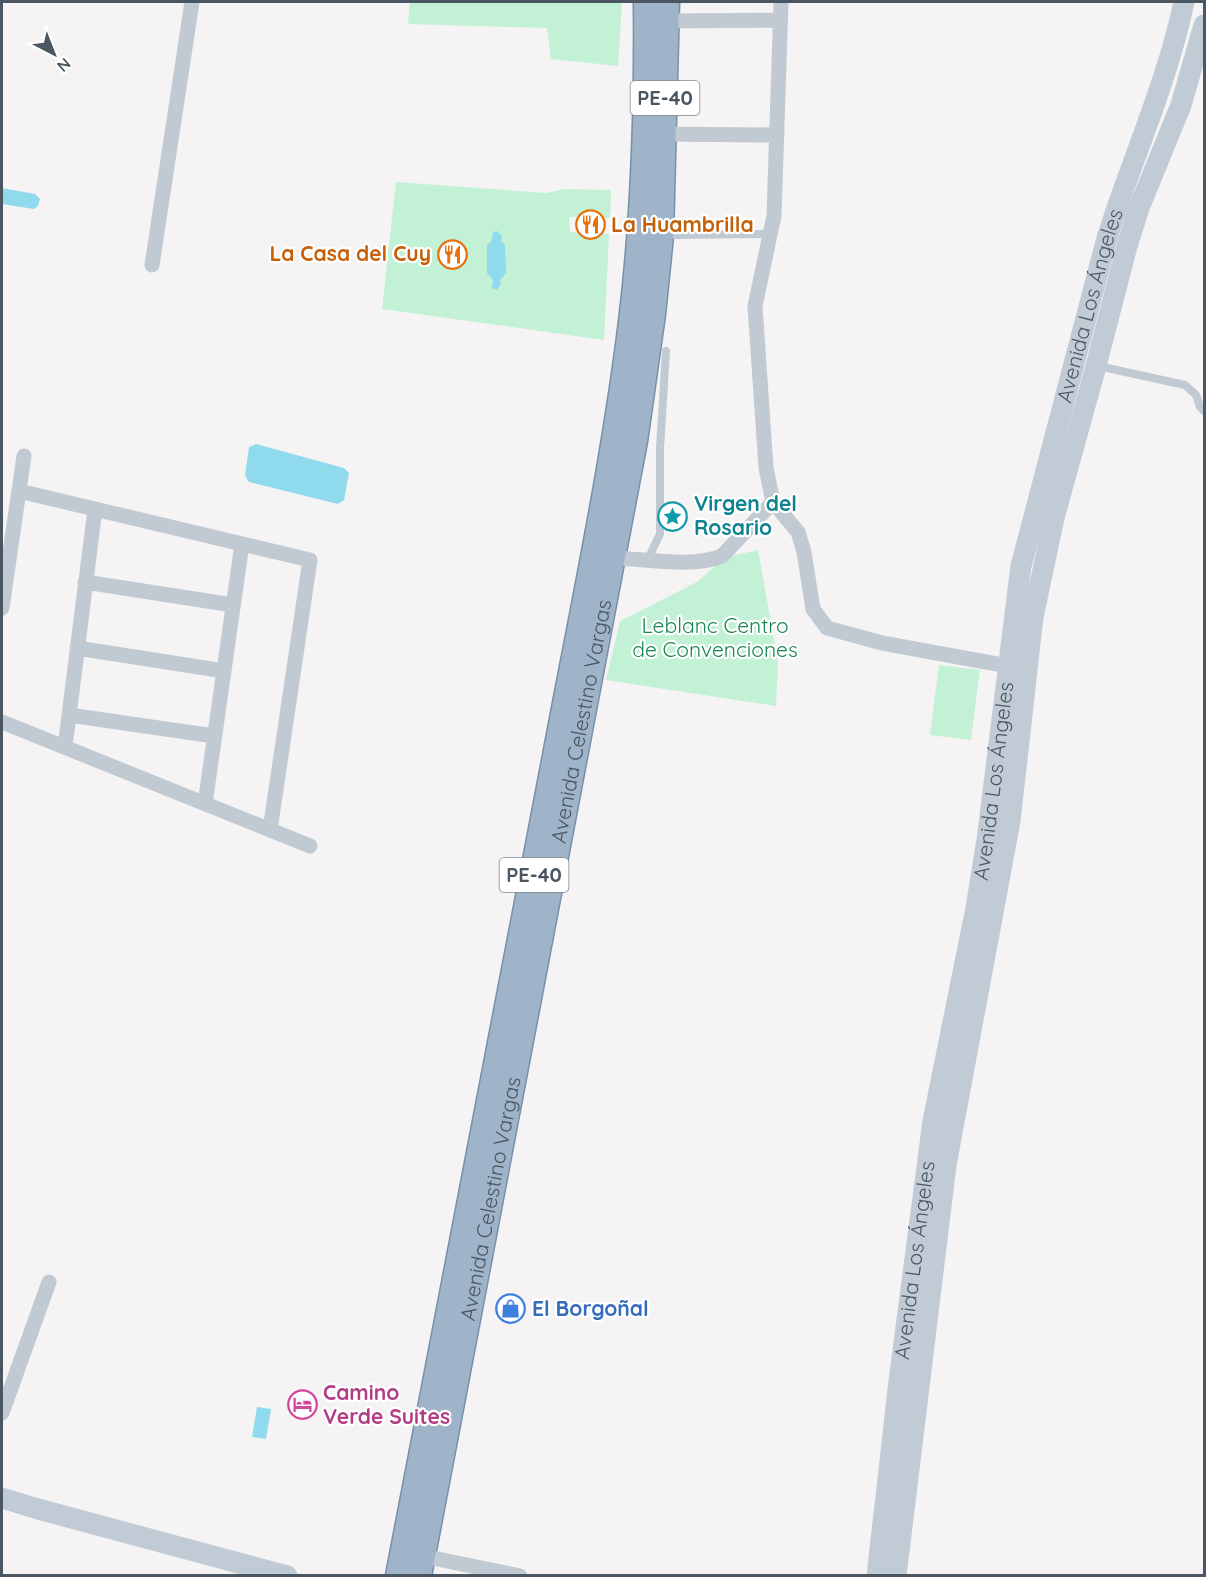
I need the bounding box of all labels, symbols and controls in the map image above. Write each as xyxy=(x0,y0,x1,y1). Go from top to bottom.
north arrow xyxy=(24,24,84,84)
text: N xyxy=(53,54,75,77)
road number: PE-40 xyxy=(630,81,700,115)
street label: Avenida Los Ángeles xyxy=(1050,205,1128,405)
restaurant icon: La Huambrilla xyxy=(574,209,606,241)
place label: La Huambrilla xyxy=(611,211,754,237)
restaurant icon: La Casa del Cuy xyxy=(436,238,468,270)
place label: La Casa del Cuy xyxy=(269,240,431,266)
place label: Virgen del Rosario xyxy=(694,490,797,540)
place icon: Virgen del Rosario xyxy=(657,500,689,532)
street label: Avenida Celestino Vargas xyxy=(545,597,617,845)
park label: Leblanc Centro de Convenciones xyxy=(632,612,798,662)
street label: Avenida Los Ángeles xyxy=(967,680,1019,882)
road number: PE-40 xyxy=(500,858,568,892)
street label: Avenida Celestino Vargas xyxy=(454,1074,526,1323)
street label: Avenida Los Ángeles xyxy=(888,1159,940,1361)
shop icon: El Borgoñal xyxy=(495,1293,527,1325)
place label: El Borgoñal xyxy=(532,1295,649,1321)
place label: Camino Verde Suites xyxy=(323,1379,450,1429)
hotel icon: Camino Verde Suites xyxy=(286,1389,318,1421)

